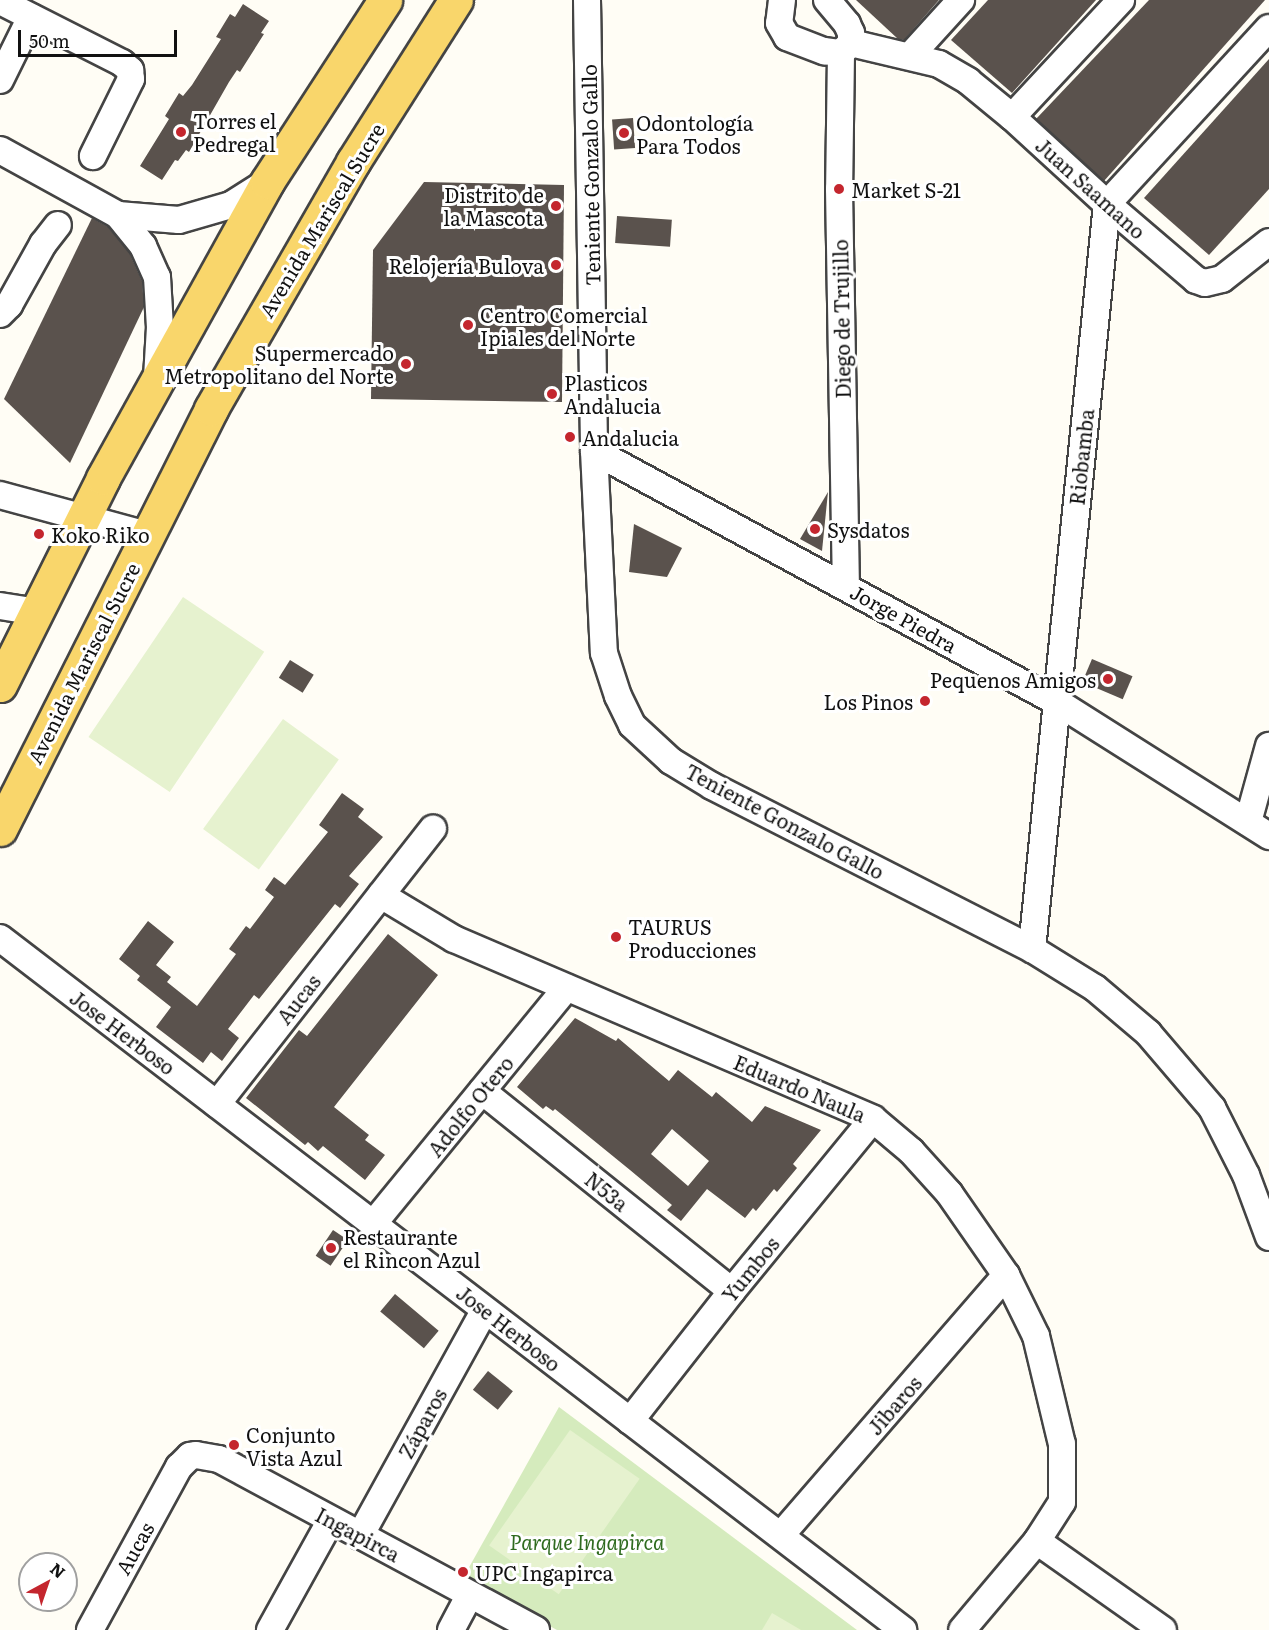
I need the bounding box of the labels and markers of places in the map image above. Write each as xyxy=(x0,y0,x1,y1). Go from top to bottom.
place label: Torres el Pedregal xyxy=(193,108,276,155)
place label: Odontología Para Todos xyxy=(636,110,754,157)
marker: Torres el Pedregal xyxy=(174,125,188,139)
marker: Odontología Para Todos xyxy=(617,126,631,140)
place label: Market S-21 xyxy=(851,177,961,201)
marker: Market S-21 xyxy=(832,182,846,196)
place label: Distrito de la Mascota xyxy=(443,183,544,230)
marker: Distrito de la Mascota xyxy=(549,199,563,213)
place label: Relojería Bulova xyxy=(388,253,544,277)
marker: Relojería Bulova xyxy=(549,258,563,272)
place label: Centro Comercial Ipiales del Norte xyxy=(480,302,648,349)
marker: Centro Comercial Ipiales del Norte xyxy=(461,318,475,332)
place label: Supermercado Metropolitano del Norte xyxy=(164,340,394,387)
marker: Supermercado Metropolitano del Norte xyxy=(399,357,413,371)
place label: Plasticos Andalucia xyxy=(564,371,661,418)
marker: Plasticos Andalucia xyxy=(545,387,559,401)
place label: Andalucia xyxy=(582,425,679,449)
marker: Andalucia xyxy=(563,430,577,444)
place label: Sysdatos xyxy=(827,517,909,541)
place label: Koko Riko xyxy=(51,522,150,546)
marker: Sysdatos xyxy=(808,522,822,536)
marker: Koko Riko xyxy=(32,527,46,541)
place label: Pequenos Amigos xyxy=(930,667,1096,691)
marker: Pequenos Amigos xyxy=(1101,672,1115,686)
place label: Los Pinos xyxy=(824,689,913,713)
marker: Los Pinos xyxy=(918,694,932,708)
place label: TAURUS Producciones xyxy=(628,914,756,961)
marker: TAURUS Producciones xyxy=(609,930,623,944)
place label: Restaurante el Rincon Azul xyxy=(343,1224,480,1271)
marker: Restaurante el Rincon Azul xyxy=(324,1241,338,1255)
place label: Conjunto Vista Azul xyxy=(246,1422,342,1469)
marker: Conjunto Vista Azul xyxy=(227,1438,241,1452)
place label: UPC Ingapirca xyxy=(475,1560,613,1584)
marker: UPC Ingapirca xyxy=(456,1565,470,1579)

